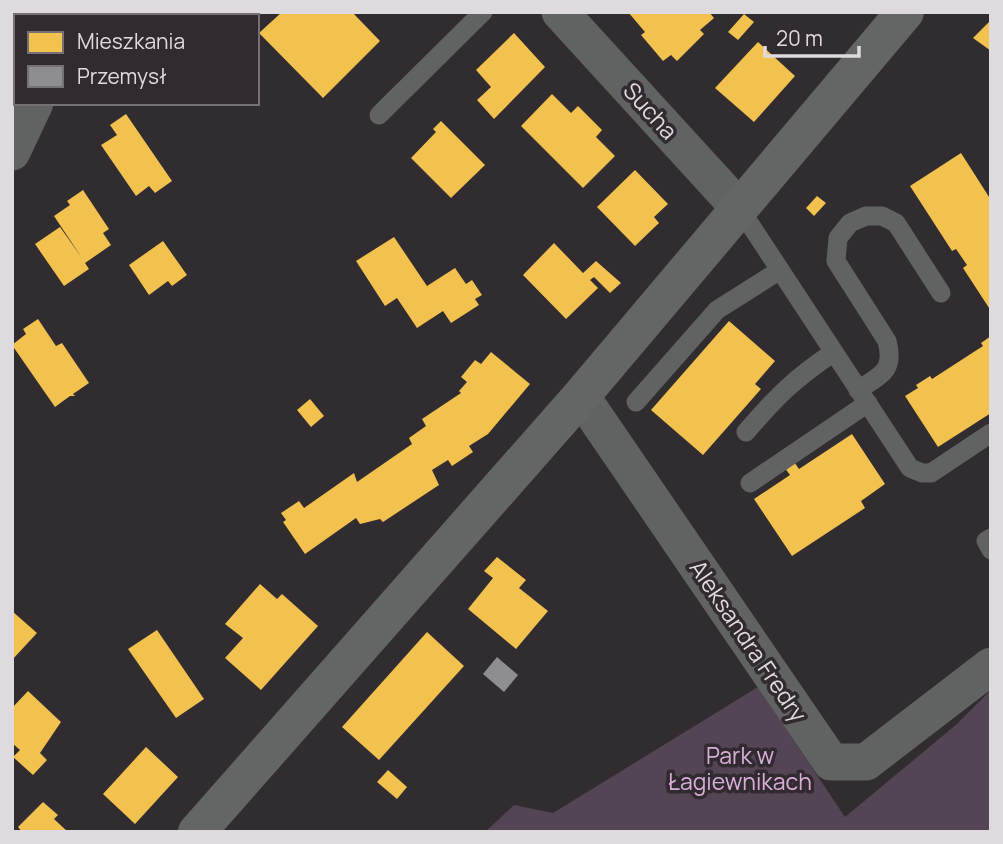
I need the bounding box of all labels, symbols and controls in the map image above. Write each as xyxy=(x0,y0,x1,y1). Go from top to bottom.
legend xyxy=(14,14,259,105)
scale bar xyxy=(765,14,860,58)
text: 20 m xyxy=(776,24,823,52)
text: Mieszkania xyxy=(77,27,185,55)
text: Przemysł xyxy=(77,62,167,90)
street label: Sucha xyxy=(616,75,685,146)
street label: Aleksandra Fredry xyxy=(683,553,815,728)
park label: Park w Łagiewnikach xyxy=(668,739,812,797)

